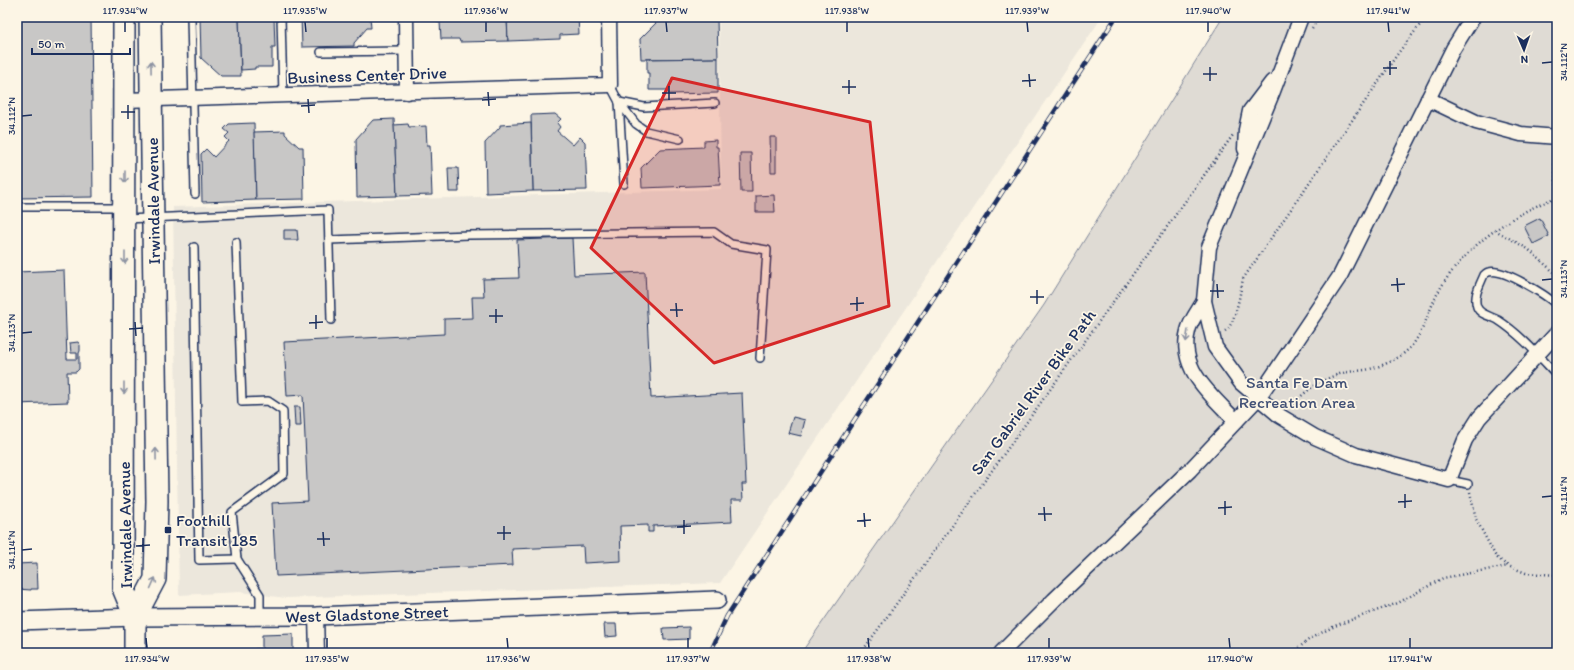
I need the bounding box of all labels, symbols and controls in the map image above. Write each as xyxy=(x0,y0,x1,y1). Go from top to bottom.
text: 117.934°W xyxy=(103,4,148,17)
text: 117.935°W xyxy=(283,4,328,17)
text: 117.936°W xyxy=(464,4,509,17)
text: 117.937°W xyxy=(644,4,688,17)
text: 117.938°W xyxy=(825,4,870,17)
text: 117.939°W xyxy=(1005,4,1049,17)
text: 117.940°W xyxy=(1185,4,1231,17)
text: 117.941°W xyxy=(1366,4,1410,17)
scale bar xyxy=(32,30,130,56)
north arrow xyxy=(1504,30,1544,70)
text: 50 m xyxy=(38,37,64,51)
text: 34.112°N xyxy=(1557,43,1570,81)
text: N xyxy=(1520,53,1528,66)
one-way arrow xyxy=(148,61,155,74)
street label: Business Center Drive xyxy=(287,62,447,88)
text: 34.112°N xyxy=(5,97,18,135)
street label: Irwindale Avenue xyxy=(142,137,164,265)
one-way arrow xyxy=(121,170,129,183)
one-way arrow xyxy=(121,251,129,264)
text: 34.113°N xyxy=(1557,260,1570,298)
street label: San Gabriel River Bike Path xyxy=(966,305,1100,479)
text: 34.113°N xyxy=(5,314,18,352)
one-way arrow xyxy=(1183,329,1191,342)
park label: Santa Fe Dam Recreation Area xyxy=(1239,372,1355,412)
one-way arrow xyxy=(120,381,128,394)
one-way arrow xyxy=(153,448,160,461)
street label: Irwindale Avenue xyxy=(114,461,136,589)
text: 34.114°N xyxy=(1557,476,1570,515)
place label: Foothill Transit 185 xyxy=(176,510,257,550)
marker: Foothill Transit 185 xyxy=(163,525,173,535)
text: 34.114°N xyxy=(5,530,18,569)
one-way arrow xyxy=(149,577,157,589)
street label: West Gladstone Street xyxy=(285,601,449,627)
text: 117.934°W xyxy=(125,652,170,665)
text: 117.935°W xyxy=(305,652,350,665)
text: 117.936°W xyxy=(486,652,531,665)
text: 117.937°W xyxy=(666,652,710,665)
text: 117.938°W xyxy=(847,652,892,665)
text: 117.939°W xyxy=(1027,652,1071,665)
text: 117.940°W xyxy=(1207,652,1253,665)
text: 117.941°W xyxy=(1388,652,1432,665)

